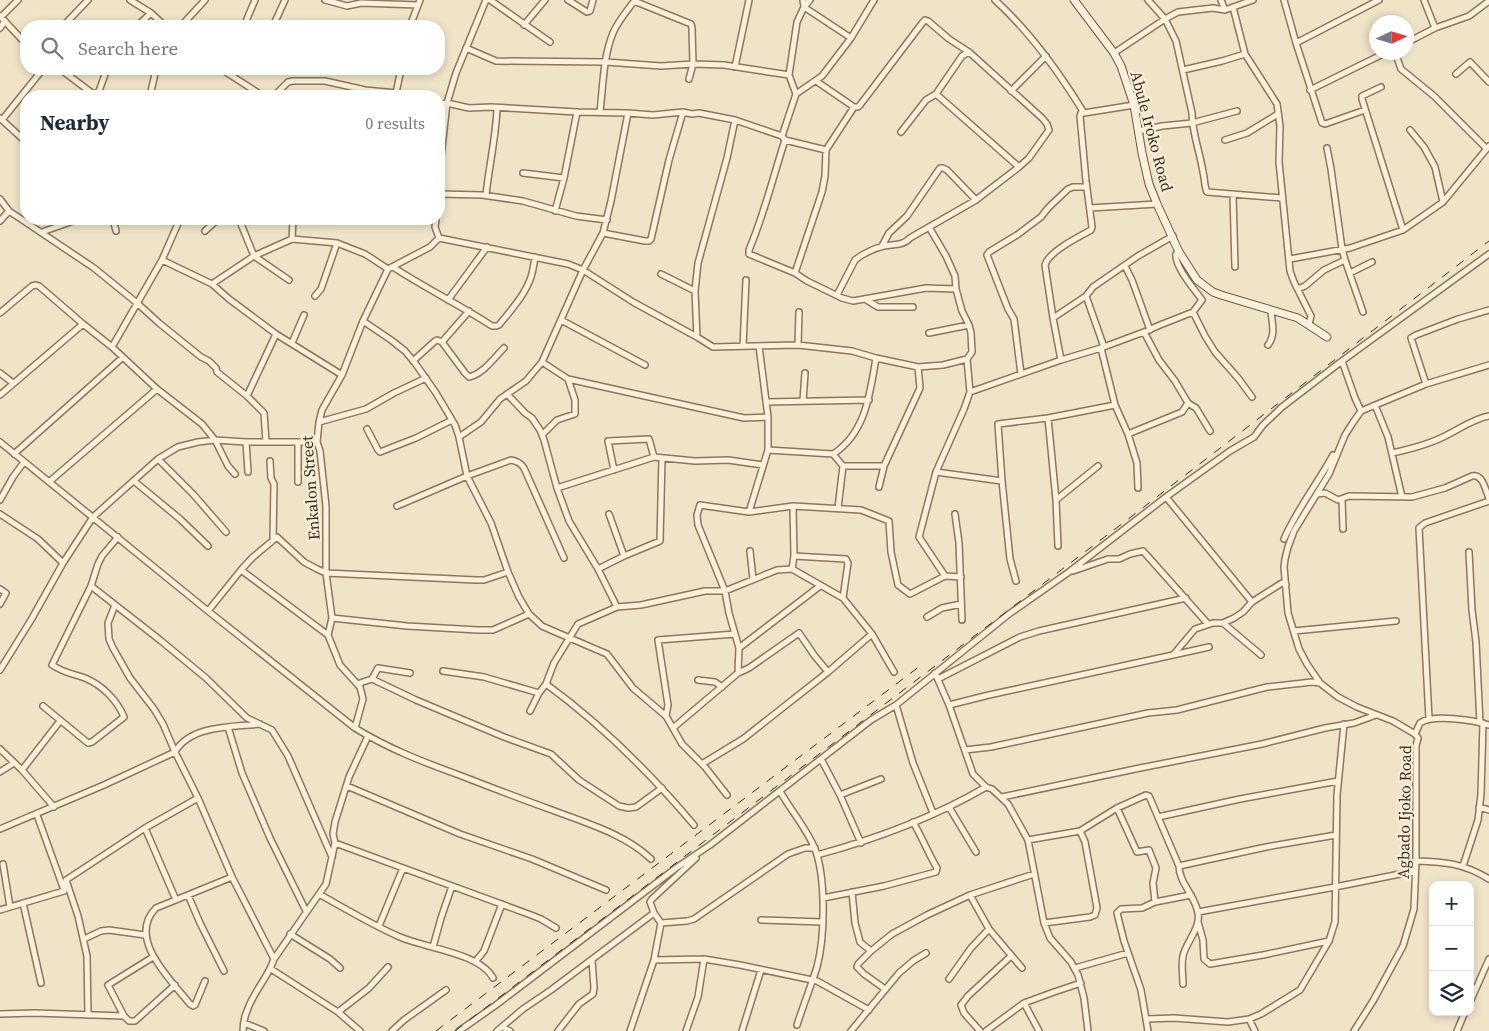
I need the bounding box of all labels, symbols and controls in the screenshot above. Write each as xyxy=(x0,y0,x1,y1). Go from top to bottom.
north arrow xyxy=(1369,15,1414,60)
search box xyxy=(20,20,445,75)
icon: search xyxy=(38,34,66,62)
text: Search here xyxy=(78,35,178,61)
street label: Abule Iroko Road xyxy=(1125,68,1179,194)
text: Nearby xyxy=(40,108,110,137)
text: 0 results xyxy=(365,112,425,134)
street label: Enkalon Street xyxy=(295,434,325,541)
street label: Agbado Ijoko Road xyxy=(1392,745,1416,879)
map controls xyxy=(1429,881,1474,1016)
button: + xyxy=(1429,881,1474,926)
button: − xyxy=(1429,926,1474,971)
button: layers xyxy=(1429,971,1474,1016)

